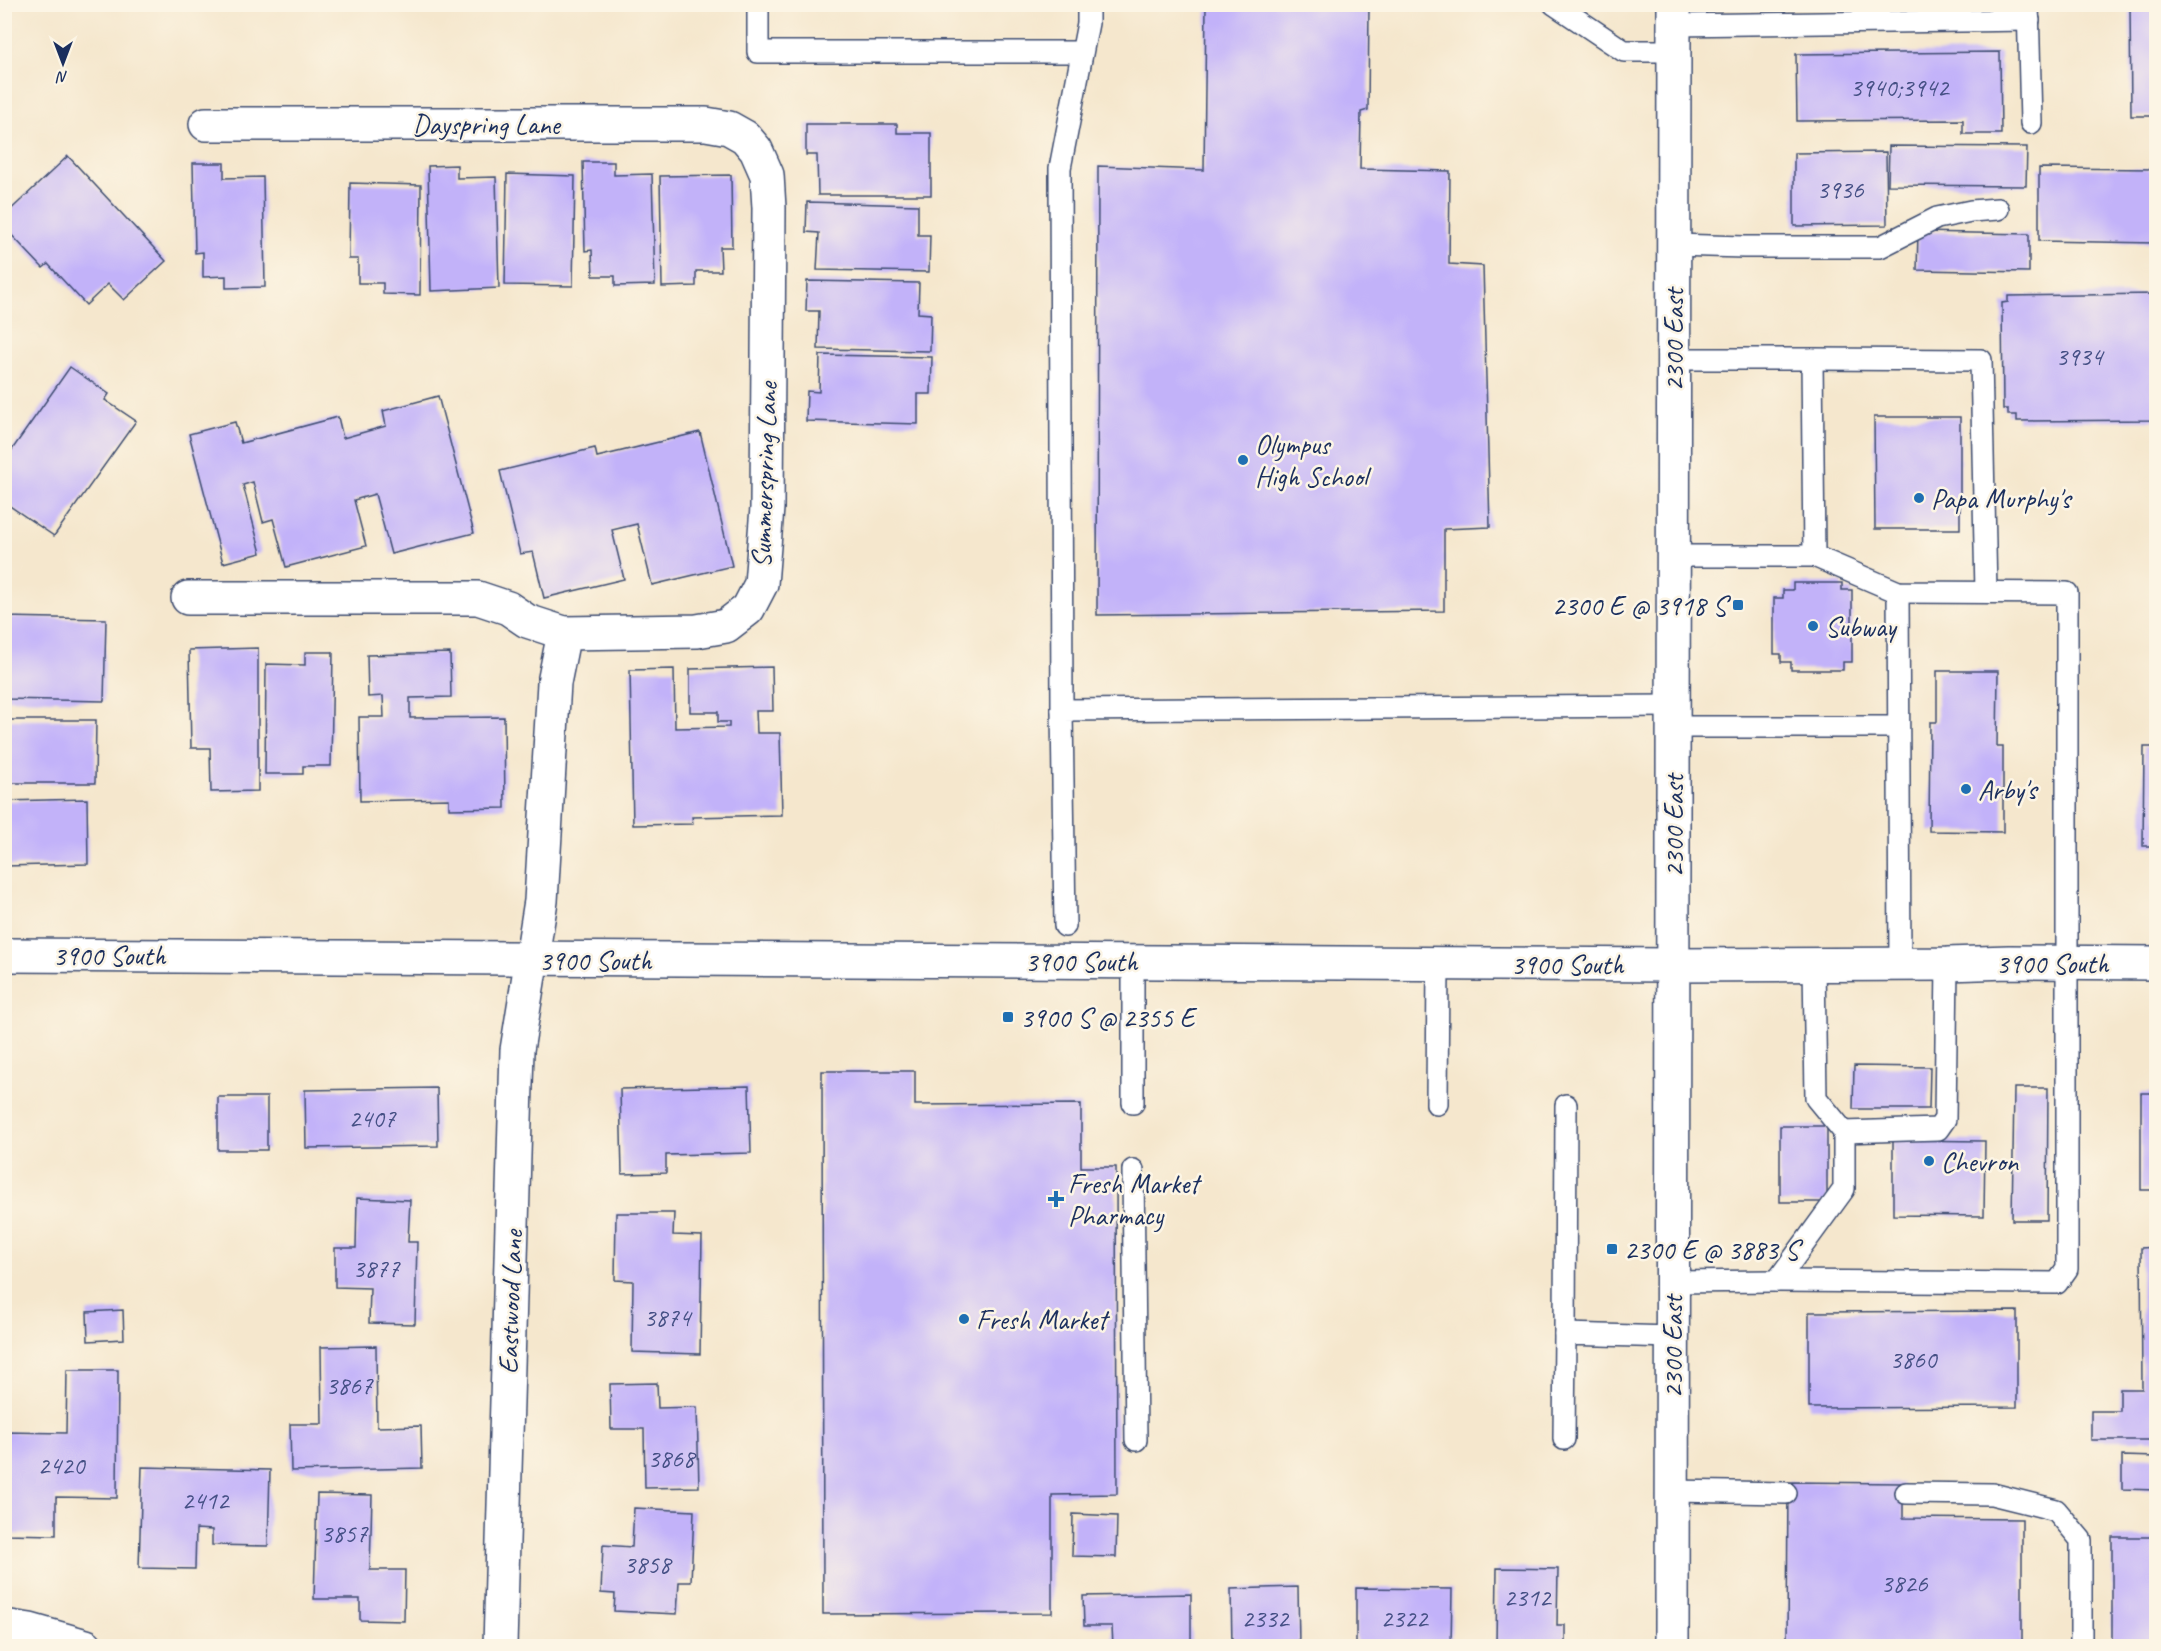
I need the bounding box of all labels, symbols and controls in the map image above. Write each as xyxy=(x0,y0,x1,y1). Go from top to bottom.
north arrow xyxy=(33,33,93,93)
text: N xyxy=(55,67,68,87)
house number: 3940;3942 xyxy=(1850,71,1951,104)
street label: Dayspring Lane xyxy=(412,107,562,142)
house number: 3936 xyxy=(1817,173,1865,206)
street label: 2300 East xyxy=(1656,286,1691,392)
house number: 3934 xyxy=(2056,340,2105,373)
street label: Summerspring Lane xyxy=(743,380,785,569)
place label: Olympus High School xyxy=(1255,427,1373,494)
marker: Olympus High School xyxy=(1236,453,1250,467)
place label: Papa Murphy's xyxy=(1931,481,2073,516)
marker: Papa Murphy's xyxy=(1912,491,1926,505)
place label: 2300 E @ 3918 S xyxy=(1552,588,1731,623)
marker: 2300 E @ 3918 S xyxy=(1731,598,1745,612)
place label: Subway xyxy=(1825,609,1898,644)
marker: Subway xyxy=(1806,619,1820,633)
street label: 2300 East xyxy=(1656,772,1691,878)
place label: Arby's xyxy=(1978,772,2039,807)
marker: Arby's xyxy=(1959,782,1973,796)
street label: 3900 South xyxy=(53,938,167,973)
street label: 3900 South xyxy=(539,943,653,978)
street label: 3900 South xyxy=(1025,944,1139,979)
street label: 3900 South xyxy=(1996,946,2110,981)
street label: 3900 South xyxy=(1511,947,1625,982)
place label: 3900 S @ 2355 E xyxy=(1020,1000,1198,1035)
marker: 3900 S @ 2355 E xyxy=(1001,1010,1015,1024)
house number: 2407 xyxy=(349,1102,397,1135)
place label: Chevron xyxy=(1941,1144,2020,1179)
marker: Chevron xyxy=(1922,1154,1936,1168)
place label: Fresh Market Pharmacy xyxy=(1068,1166,1202,1233)
marker: Fresh Market Pharmacy xyxy=(1049,1192,1063,1206)
street label: Eastwood Lane xyxy=(490,1228,530,1374)
place label: 2300 E @ 3883 S xyxy=(1624,1232,1804,1267)
marker: 2300 E @ 3883 S xyxy=(1605,1242,1619,1256)
house number: 3877 xyxy=(353,1252,401,1285)
street label: 2300 East xyxy=(1655,1293,1690,1399)
house number: 3874 xyxy=(644,1301,693,1334)
place label: Fresh Market xyxy=(976,1302,1110,1337)
marker: Fresh Market xyxy=(957,1312,971,1326)
house number: 3860 xyxy=(1890,1343,1939,1376)
house number: 3867 xyxy=(326,1369,374,1402)
house number: 3868 xyxy=(648,1442,697,1475)
house number: 2420 xyxy=(38,1449,87,1482)
house number: 2412 xyxy=(182,1484,231,1517)
house number: 3857 xyxy=(321,1517,369,1550)
house number: 3858 xyxy=(624,1548,673,1581)
house number: 3826 xyxy=(1881,1567,1929,1600)
house number: 2312 xyxy=(1504,1581,1553,1614)
house number: 2332 xyxy=(1242,1602,1291,1635)
house number: 2322 xyxy=(1381,1602,1430,1635)

